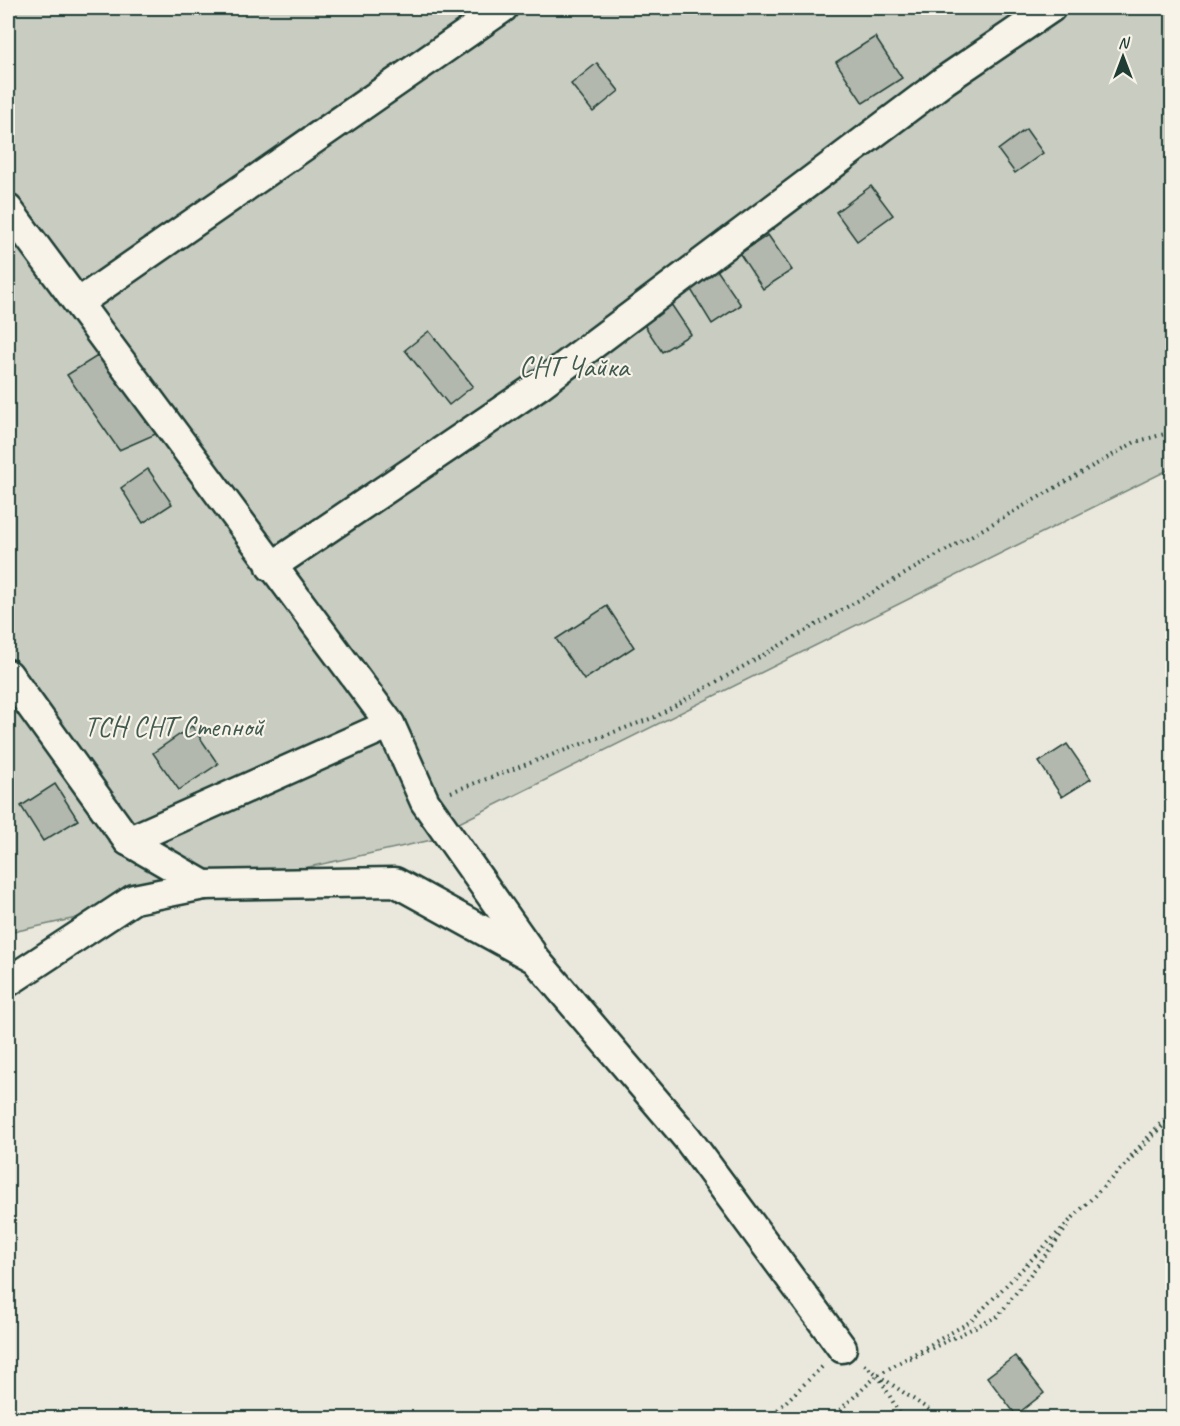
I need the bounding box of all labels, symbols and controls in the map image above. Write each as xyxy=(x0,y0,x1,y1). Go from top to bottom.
north arrow xyxy=(1093,27,1153,87)
text: N xyxy=(1118,33,1131,53)
park label: СНТ Чайка xyxy=(519,349,631,384)
park label: ТСН СНТ Степной xyxy=(84,709,265,744)

